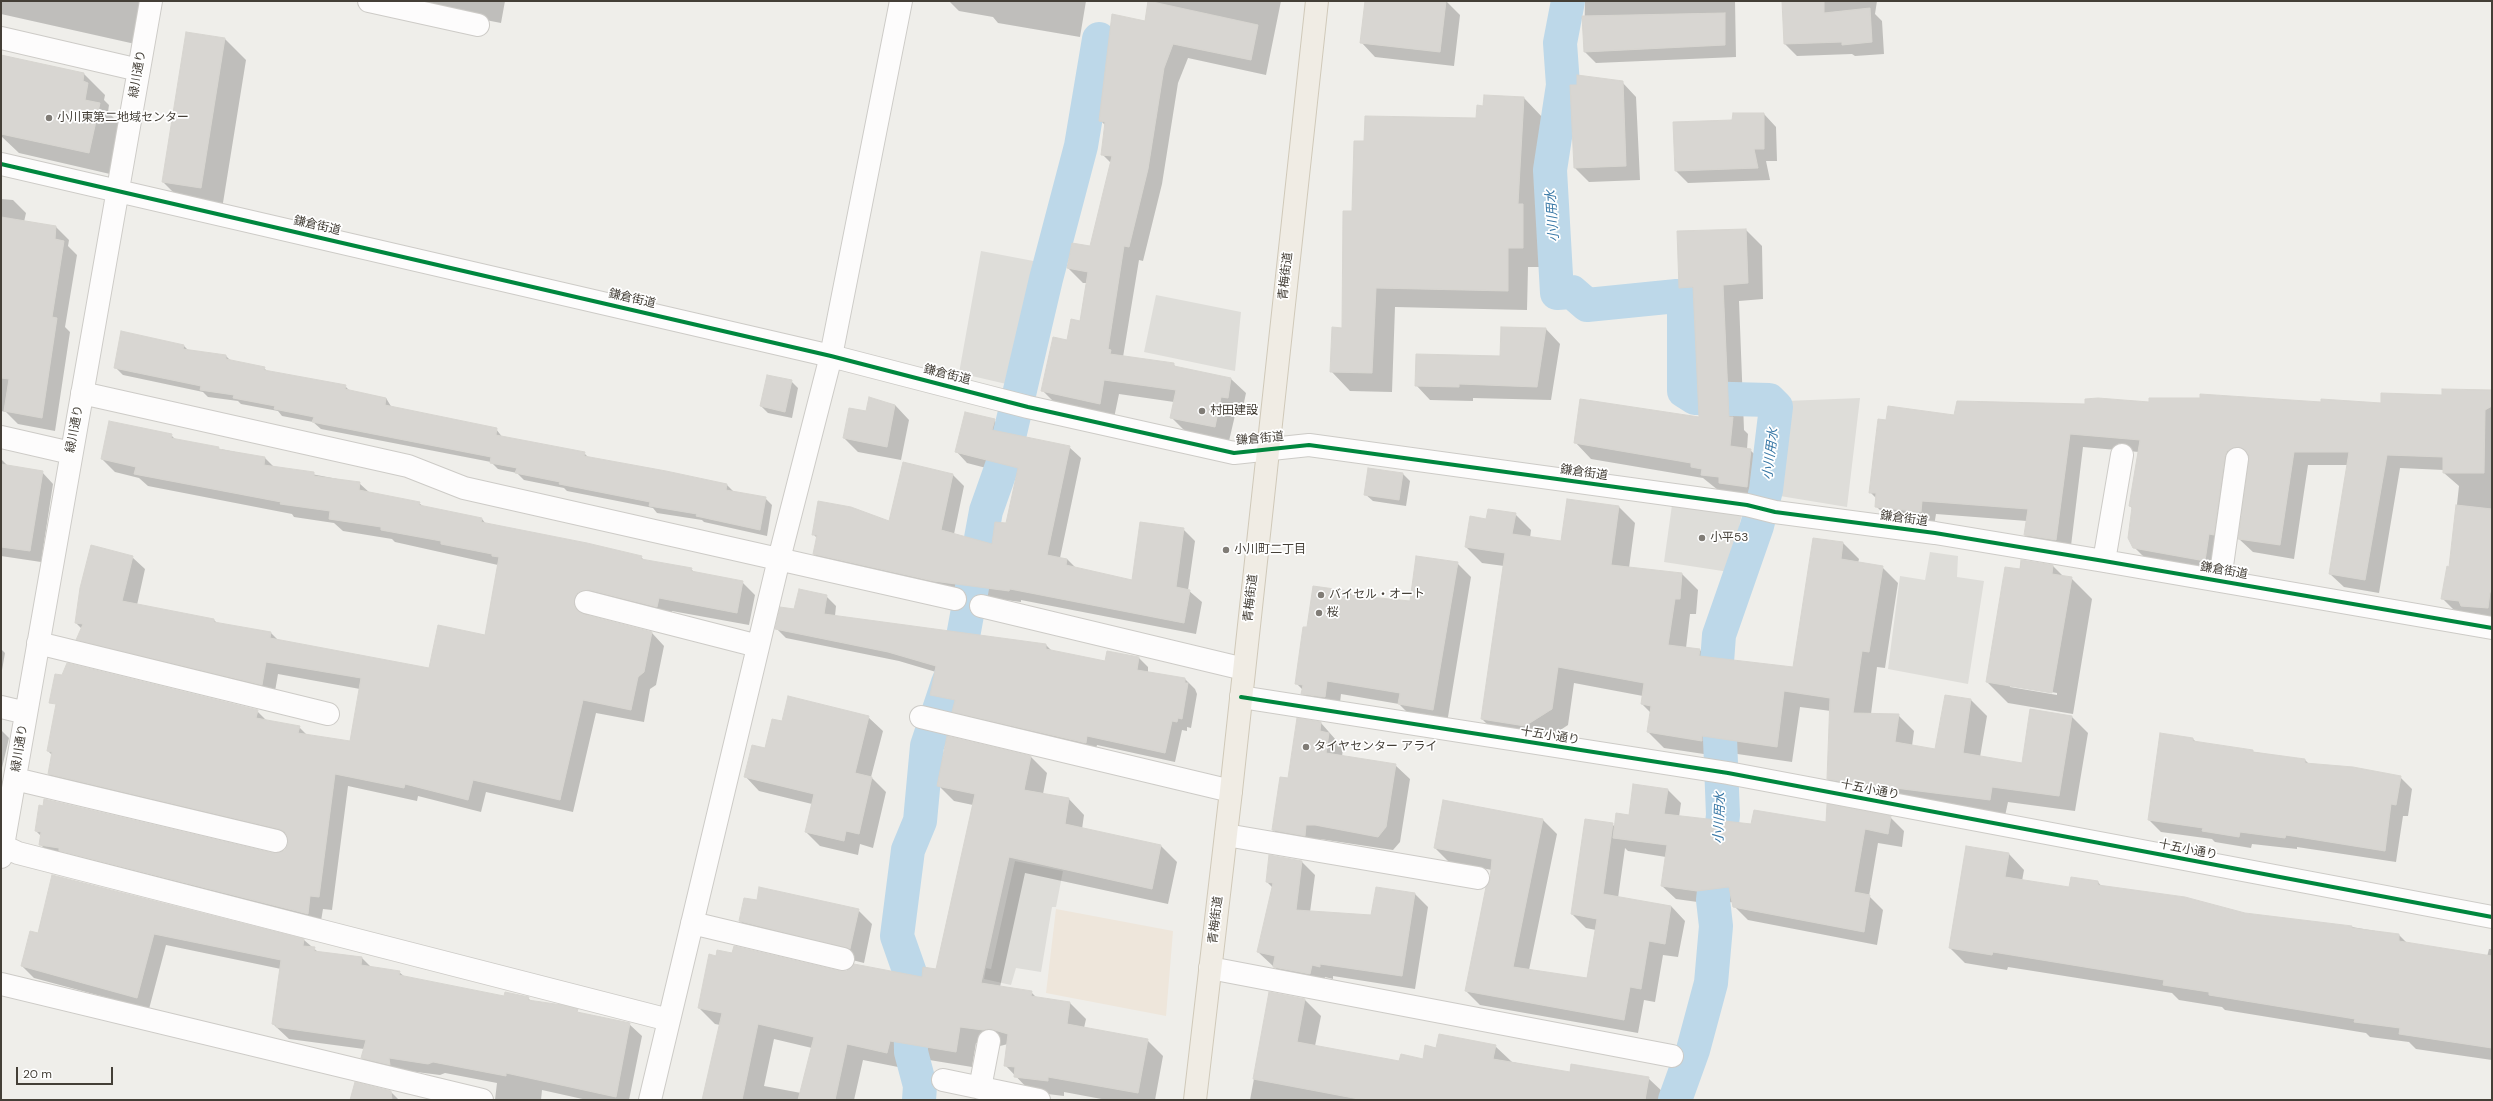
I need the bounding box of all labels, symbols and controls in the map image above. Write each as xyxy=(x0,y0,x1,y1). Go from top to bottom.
street label: 緑川通り xyxy=(127,49,149,99)
place label: 小川東第二地域センター xyxy=(57,111,189,125)
marker: 小川東第二地域センター xyxy=(44,113,54,123)
water label: 小川用水 xyxy=(1543,190,1563,242)
street label: 鎌倉街道 xyxy=(292,214,342,238)
street label: 青梅街道 xyxy=(1276,251,1296,301)
street label: 鎌倉街道 xyxy=(607,287,657,311)
street label: 鎌倉街道 xyxy=(922,362,972,388)
street label: 緑川通り xyxy=(63,404,87,454)
place label: 村田建設 xyxy=(1210,404,1258,418)
marker: 村田建設 xyxy=(1197,406,1207,416)
water label: 小川用水 xyxy=(1760,427,1782,481)
street label: 鎌倉街道 xyxy=(1235,430,1285,448)
street label: 鎌倉街道 xyxy=(1559,463,1609,483)
street label: 鎌倉街道 xyxy=(1879,509,1929,529)
place label: 小平53 xyxy=(1710,531,1748,545)
marker: 小平53 xyxy=(1697,533,1707,543)
place label: 小川町二丁目 xyxy=(1234,543,1306,557)
marker: 小川町二丁目 xyxy=(1221,545,1231,555)
street label: 鎌倉街道 xyxy=(2199,560,2249,582)
street label: 青梅街道 xyxy=(1241,573,1261,623)
place label: バイセル・オート xyxy=(1329,588,1425,602)
marker: バイセル・オート xyxy=(1316,590,1326,600)
place label: 桜 xyxy=(1327,606,1339,620)
marker: 桜 xyxy=(1314,608,1324,618)
street label: 緑川通り xyxy=(9,723,31,773)
street label: 十五小通り xyxy=(1519,724,1581,748)
place label: タイヤセンター アライ xyxy=(1314,740,1437,754)
marker: タイヤセンター アライ xyxy=(1301,742,1311,752)
street label: 十五小通り xyxy=(1839,777,1901,803)
water label: 小川用水 xyxy=(1711,792,1729,844)
street label: 十五小通り xyxy=(2157,837,2219,863)
street label: 青梅街道 xyxy=(1206,895,1226,945)
scale bar xyxy=(18,1059,115,1085)
text: 20 m xyxy=(23,1066,52,1082)

